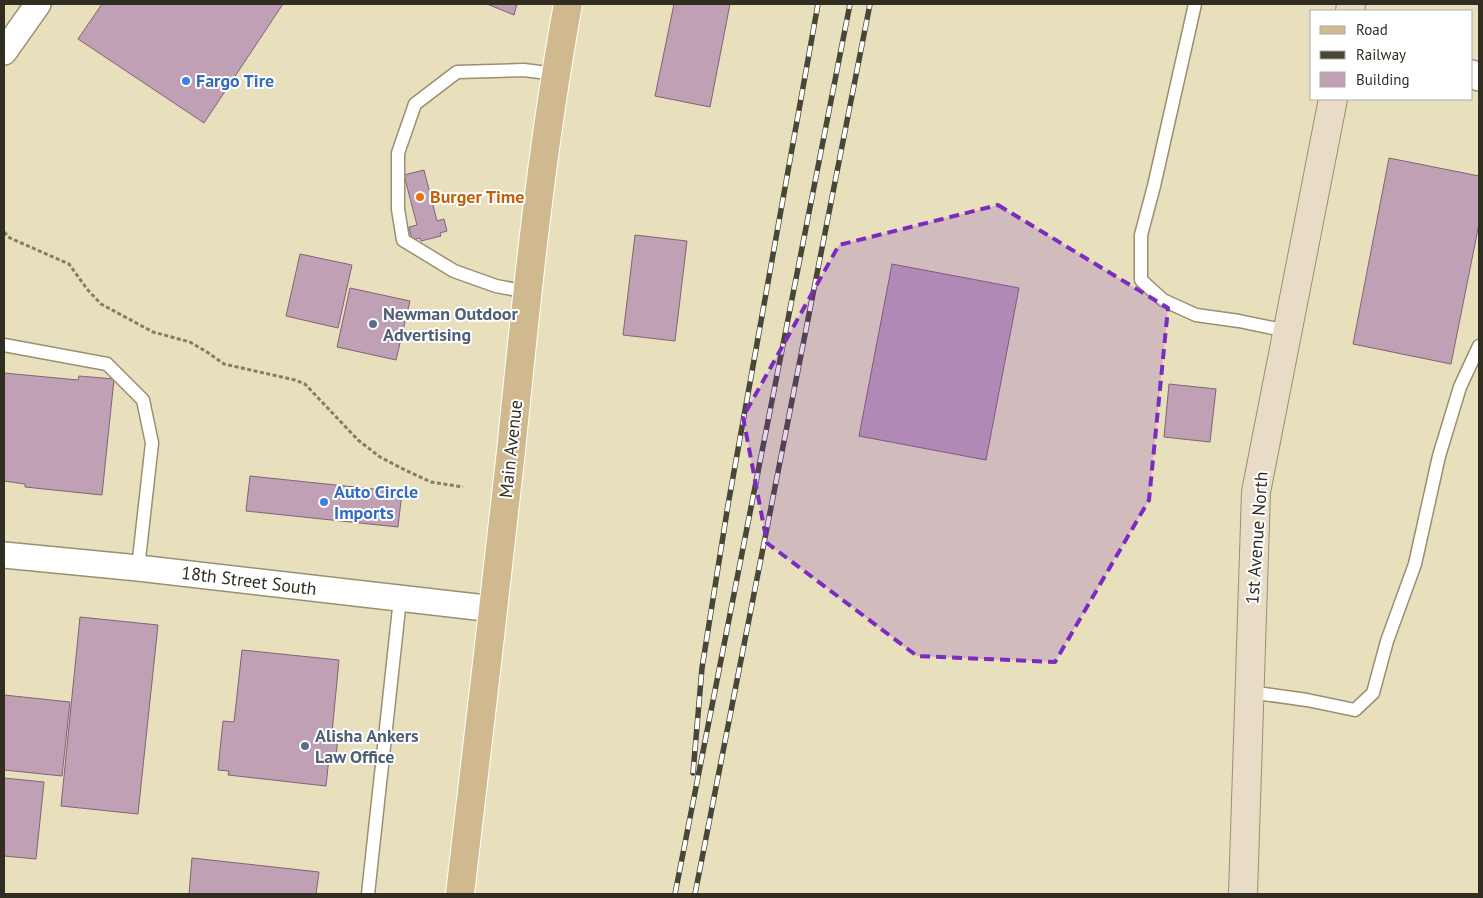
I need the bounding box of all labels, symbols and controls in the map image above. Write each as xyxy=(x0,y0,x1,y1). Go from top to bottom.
legend xyxy=(1310,10,1473,100)
text: Road xyxy=(1356,20,1388,39)
text: Railway xyxy=(1356,45,1406,64)
place label: Fargo Tire xyxy=(196,69,274,92)
text: Building xyxy=(1356,70,1410,89)
marker: Fargo Tire xyxy=(180,75,192,87)
place label: Burger Time xyxy=(430,185,524,208)
marker: Burger Time xyxy=(414,191,426,203)
place label: Newman Outdoor Advertising xyxy=(383,302,518,346)
marker: Newman Outdoor Advertising xyxy=(367,318,379,330)
street label: Main Avenue xyxy=(494,399,527,499)
street label: 1st Avenue North xyxy=(1240,471,1273,605)
place label: Auto Circle Imports xyxy=(334,480,418,524)
marker: Auto Circle Imports xyxy=(318,496,330,508)
street label: 18th Street South xyxy=(180,561,318,600)
place label: Alisha Ankers Law Office xyxy=(315,724,419,768)
marker: Alisha Ankers Law Office xyxy=(299,740,311,752)

